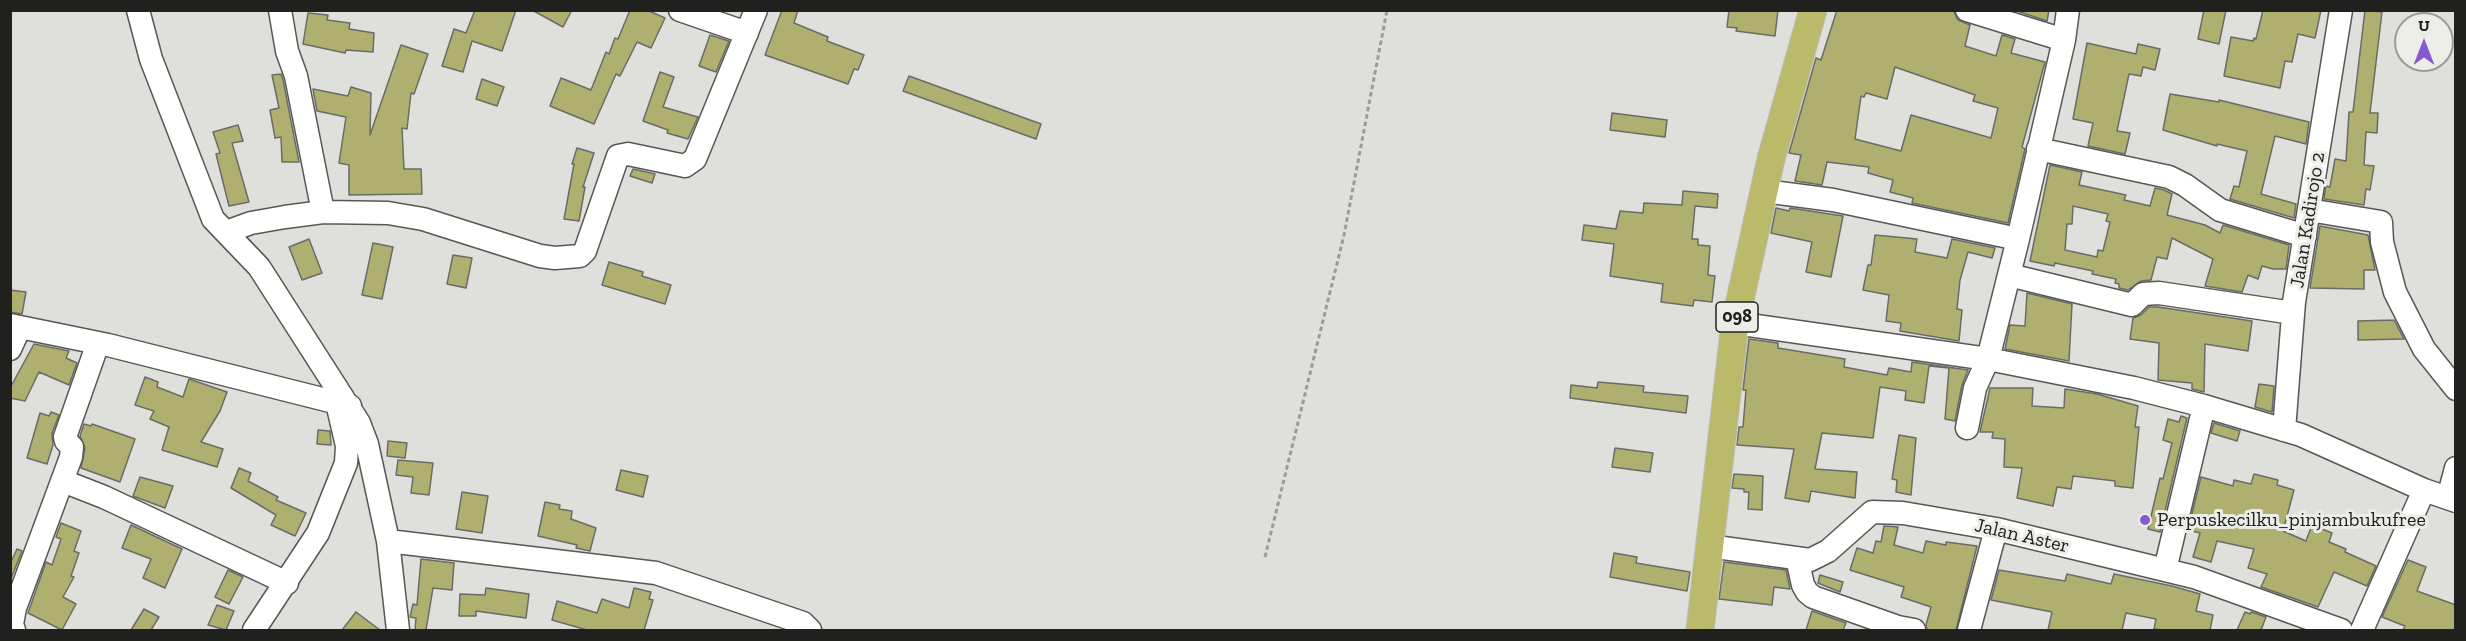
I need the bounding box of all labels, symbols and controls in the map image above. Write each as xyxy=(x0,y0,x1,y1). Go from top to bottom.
north arrow xyxy=(2394,12,2454,72)
text: U xyxy=(2418,16,2430,35)
street label: Jalan Kadirojo 2 xyxy=(2285,150,2331,290)
road number: 098 xyxy=(1716,302,1758,332)
place label: Perpuskecilku_pinjambukufree xyxy=(2157,508,2426,532)
street label: Jalan Aster xyxy=(1972,513,2072,559)
marker: Perpuskecilku_pinjambukufree xyxy=(2138,513,2152,527)

